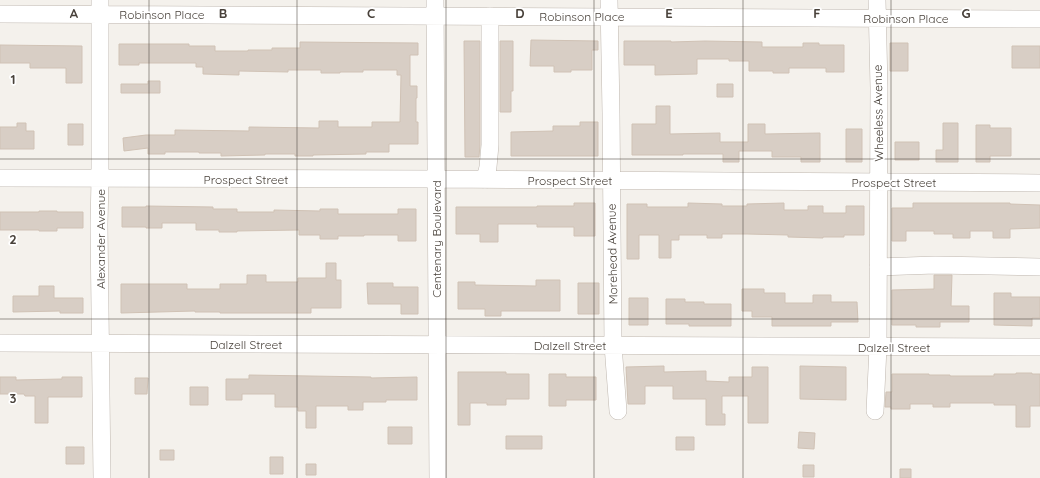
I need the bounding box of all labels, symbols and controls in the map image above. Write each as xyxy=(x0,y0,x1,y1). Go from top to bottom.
text: A xyxy=(70,5,79,21)
text: B xyxy=(219,5,227,21)
text: C xyxy=(367,5,375,21)
text: D xyxy=(515,5,525,21)
text: E xyxy=(665,5,673,21)
text: F xyxy=(813,5,821,21)
text: G xyxy=(961,5,971,21)
street label: Robinson Place xyxy=(119,7,205,22)
street label: Robinson Place xyxy=(539,9,625,24)
street label: Robinson Place xyxy=(863,11,949,26)
street label: Wheeless Avenue xyxy=(870,64,886,162)
text: 1 xyxy=(10,71,16,87)
street label: Prospect Street xyxy=(204,172,288,187)
street label: Prospect Street xyxy=(528,173,612,188)
street label: Prospect Street xyxy=(852,175,936,190)
street label: Centenary Boulevard xyxy=(429,180,444,298)
street label: Alexander Avenue xyxy=(93,189,108,289)
street label: Morehead Avenue xyxy=(604,203,620,305)
text: 2 xyxy=(9,231,17,247)
street label: Dalzell Street xyxy=(210,337,282,352)
street label: Dalzell Street xyxy=(534,338,606,353)
street label: Dalzell Street xyxy=(858,340,930,355)
text: 3 xyxy=(10,390,17,406)

